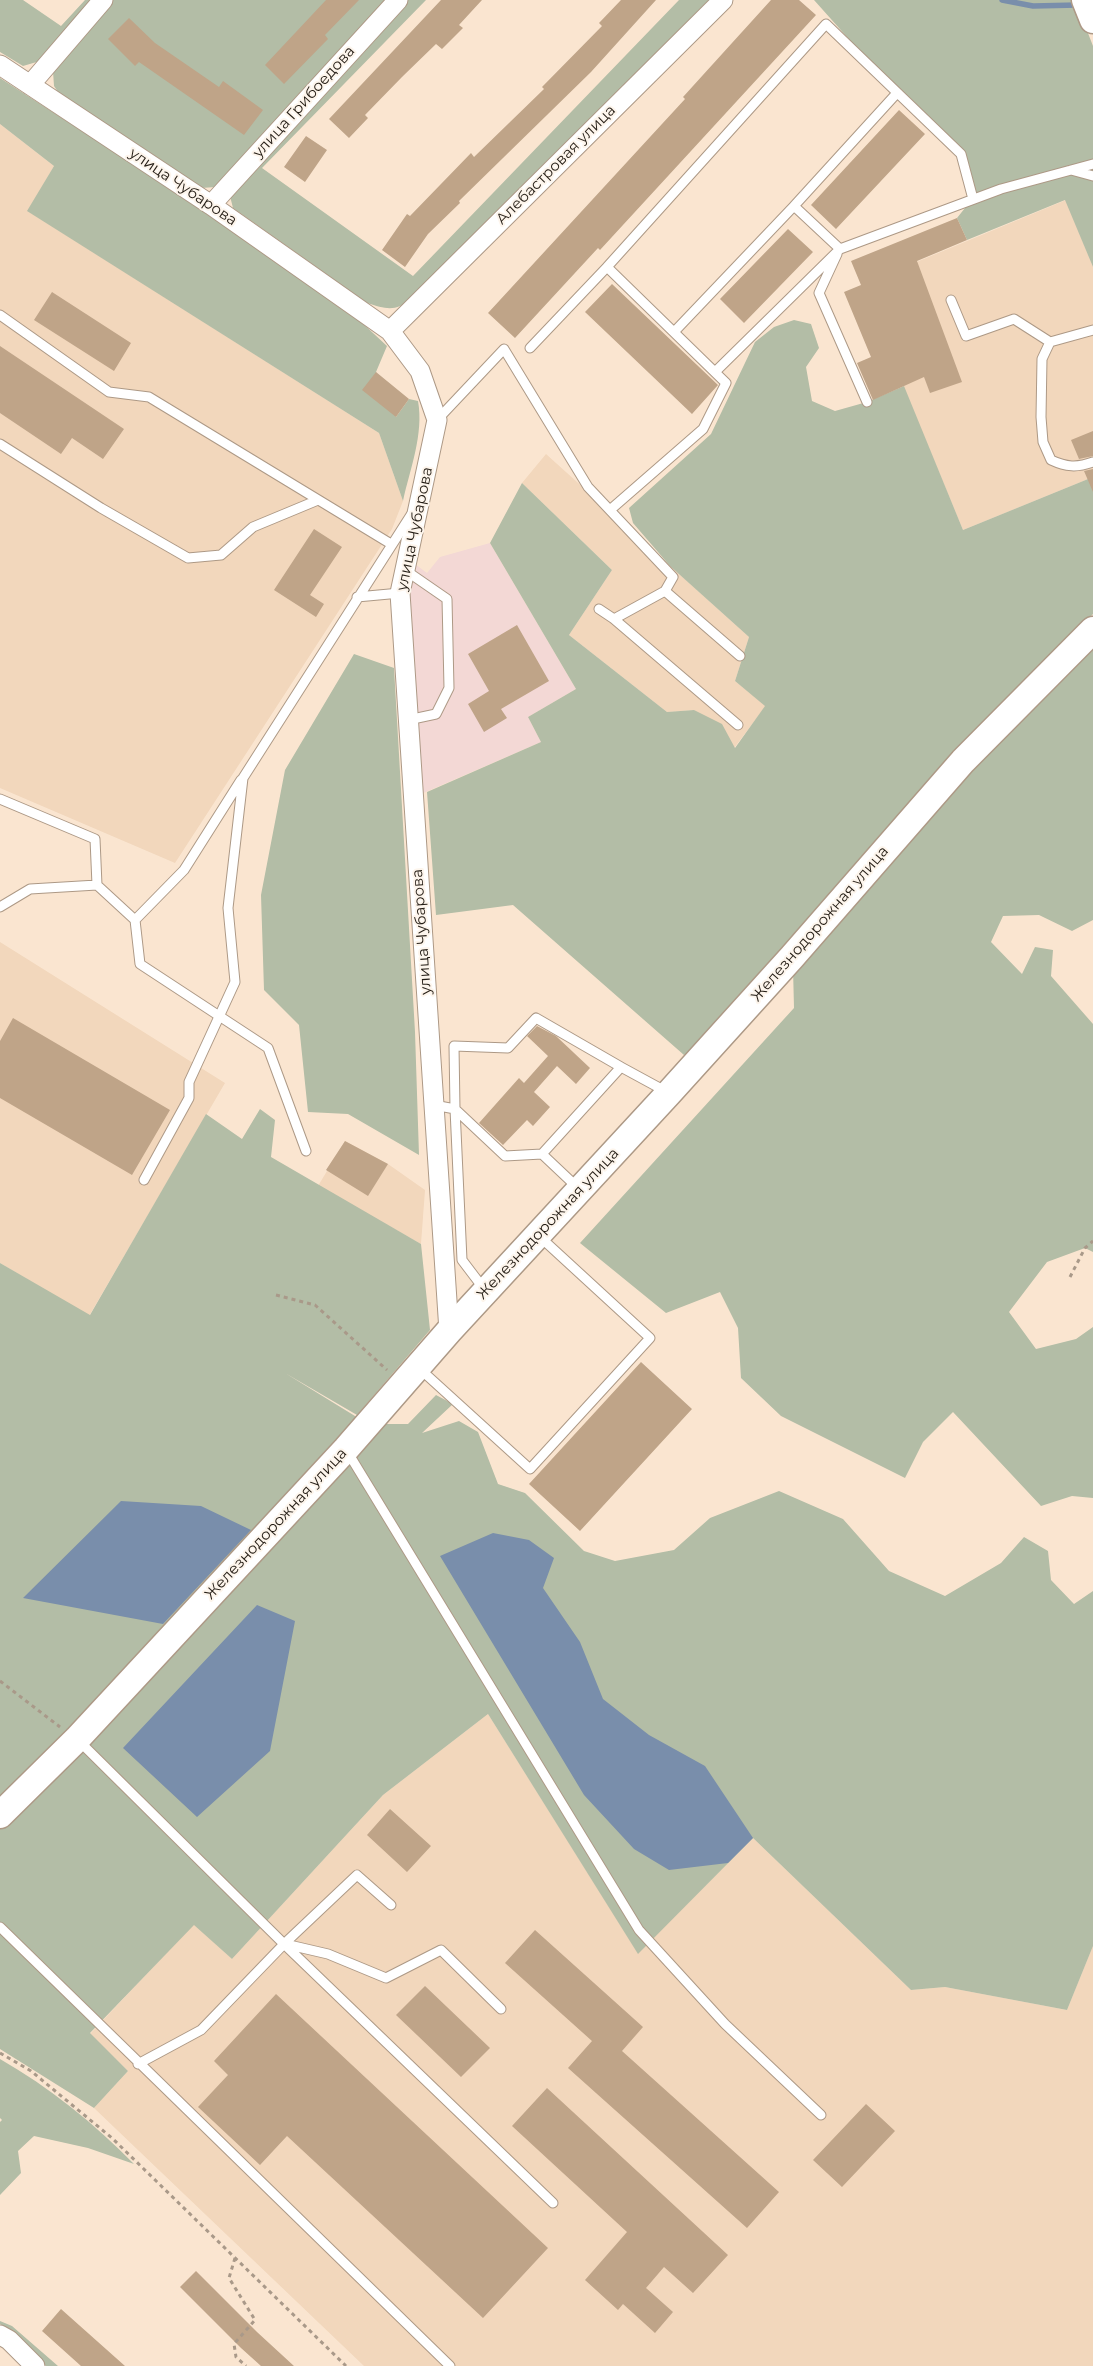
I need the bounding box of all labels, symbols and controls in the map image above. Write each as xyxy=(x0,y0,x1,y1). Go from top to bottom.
street label: улица Грибоедова xyxy=(249,43,359,161)
street label: Алебастровая улица xyxy=(493,102,619,228)
street label: улица Чубарова xyxy=(126,144,240,230)
street label: улица Чубарова xyxy=(393,465,437,593)
street label: Железнодорожная улица xyxy=(748,843,892,1005)
street label: улица Чубарова xyxy=(409,869,435,995)
street label: Железнодорожная улица xyxy=(473,1145,623,1303)
street label: Железнодорожная улица xyxy=(201,1445,351,1603)

